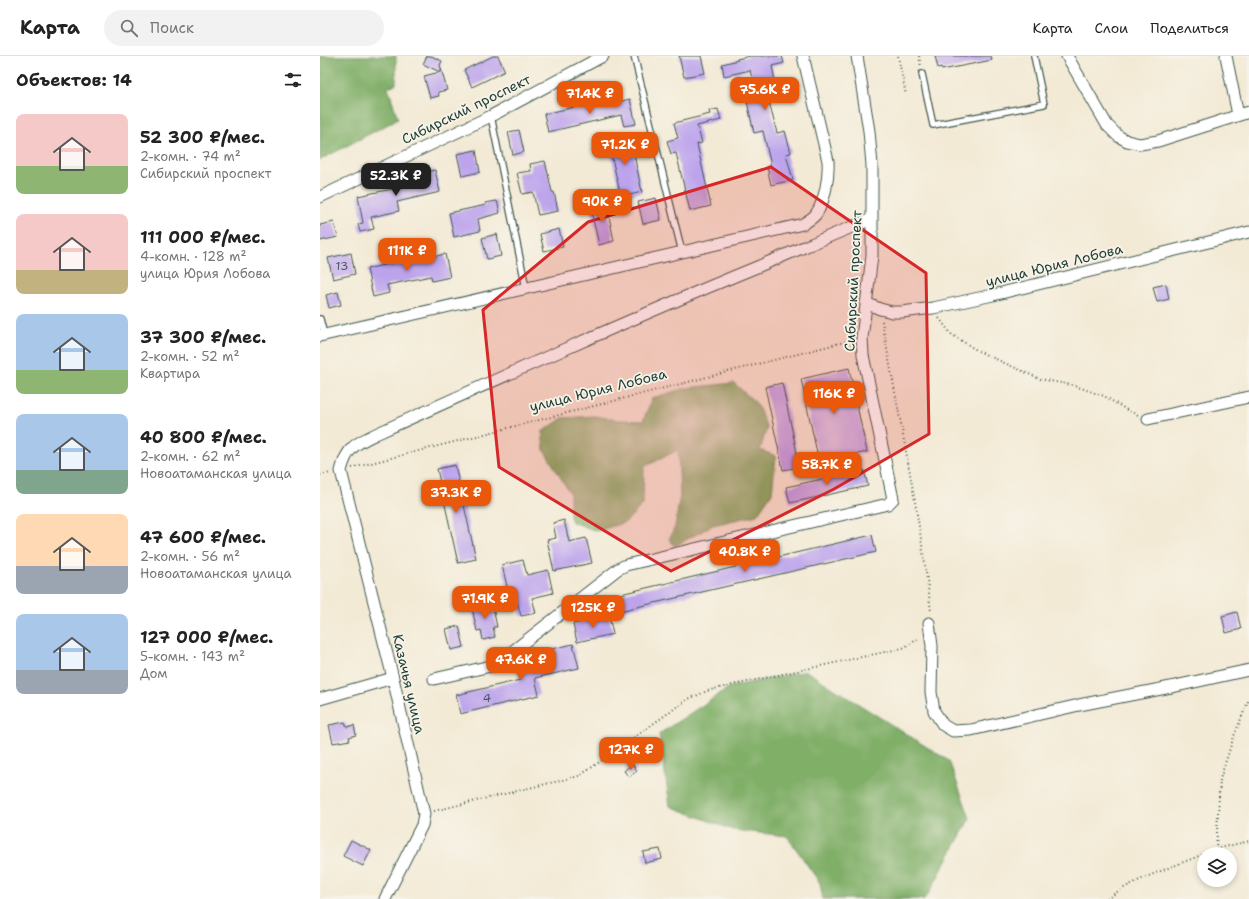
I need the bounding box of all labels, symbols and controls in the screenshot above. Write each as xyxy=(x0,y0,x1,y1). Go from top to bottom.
search box xyxy=(104,10,384,46)
text: Карта xyxy=(20,15,80,40)
icon: search xyxy=(118,17,140,39)
text: Поиск xyxy=(150,18,194,38)
text: Карта xyxy=(1032,19,1073,37)
text: Слои xyxy=(1095,19,1128,37)
text: Поделиться xyxy=(1150,19,1229,37)
text: Объектов: 14 xyxy=(16,69,132,91)
icon: filters xyxy=(282,69,304,91)
street label: Сибирский проспект xyxy=(399,70,534,148)
pin: 75.6K ₽ xyxy=(728,77,802,111)
pin: 71.4K ₽ xyxy=(553,81,627,115)
text: 75.6K ₽ xyxy=(739,81,791,98)
text: 71.4K ₽ xyxy=(566,85,614,102)
text: 52 300 ₽/мес. xyxy=(140,126,265,148)
icon: home xyxy=(48,130,96,178)
pin: 71.2K ₽ xyxy=(588,132,662,166)
text: 71.2K ₽ xyxy=(600,136,650,153)
text: 2-комн. · 74 m² xyxy=(140,148,241,165)
pin: 52.3K ₽ xyxy=(359,163,433,197)
text: Сибирский проспект xyxy=(140,165,271,182)
text: 52.3K ₽ xyxy=(370,167,422,184)
pin: 90K ₽ xyxy=(574,189,630,223)
text: 90K ₽ xyxy=(582,193,622,210)
street label: Сибирский проспект xyxy=(840,209,866,352)
text: 111 000 ₽/мес. xyxy=(140,226,266,248)
icon: home xyxy=(48,230,96,278)
pin: 111K ₽ xyxy=(374,238,440,272)
street label: улица Юрия Лобова xyxy=(984,239,1125,291)
text: 111K ₽ xyxy=(387,242,427,259)
text: 4-комн. · 128 m² xyxy=(140,248,247,265)
house number: 13 xyxy=(336,258,348,274)
text: улица Юрия Лобова xyxy=(140,265,270,282)
text: 37 300 ₽/мес. xyxy=(140,326,266,348)
icon: home xyxy=(48,330,96,378)
text: 2-комн. · 52 m² xyxy=(140,348,239,365)
street label: улица Юрия Лобова xyxy=(528,364,669,416)
text: Квартира xyxy=(140,365,200,382)
pin: 116K ₽ xyxy=(801,381,867,415)
text: 116K ₽ xyxy=(813,385,855,402)
text: 40 800 ₽/мес. xyxy=(140,426,267,448)
icon: home xyxy=(48,430,96,478)
text: 2-комн. · 62 m² xyxy=(140,448,240,465)
pin: 58.7K ₽ xyxy=(790,452,864,486)
text: 58.7K ₽ xyxy=(802,456,852,473)
text: Новоатаманская улица xyxy=(140,465,292,482)
pin: 37.3K ₽ xyxy=(419,480,493,514)
text: 37.3K ₽ xyxy=(430,484,482,501)
text: 47 600 ₽/мес. xyxy=(140,526,266,548)
icon: home xyxy=(48,530,96,578)
pin: 40.8K ₽ xyxy=(708,539,782,573)
text: 40.8K ₽ xyxy=(719,543,771,560)
text: 2-комн. · 56 m² xyxy=(140,548,240,565)
text: Новоатаманская улица xyxy=(140,565,292,582)
pin: 71.9K ₽ xyxy=(448,586,522,620)
text: 71.9K ₽ xyxy=(461,590,509,607)
pin: 125K ₽ xyxy=(560,595,626,629)
text: 125K ₽ xyxy=(570,599,616,616)
text: 127 000 ₽/мес. xyxy=(140,626,273,648)
icon: home xyxy=(48,630,96,678)
street label: Казачья улица xyxy=(389,632,429,736)
pin: 47.6K ₽ xyxy=(484,647,558,681)
text: 5-комн. · 143 m² xyxy=(140,648,245,665)
text: 47.6K ₽ xyxy=(495,651,547,668)
text: Дом xyxy=(140,665,168,682)
house number: 4 xyxy=(483,690,491,706)
pin: 127K ₽ xyxy=(598,737,664,771)
text: 127K ₽ xyxy=(608,741,654,758)
map controls xyxy=(1197,847,1237,887)
button: layers xyxy=(1197,847,1237,887)

